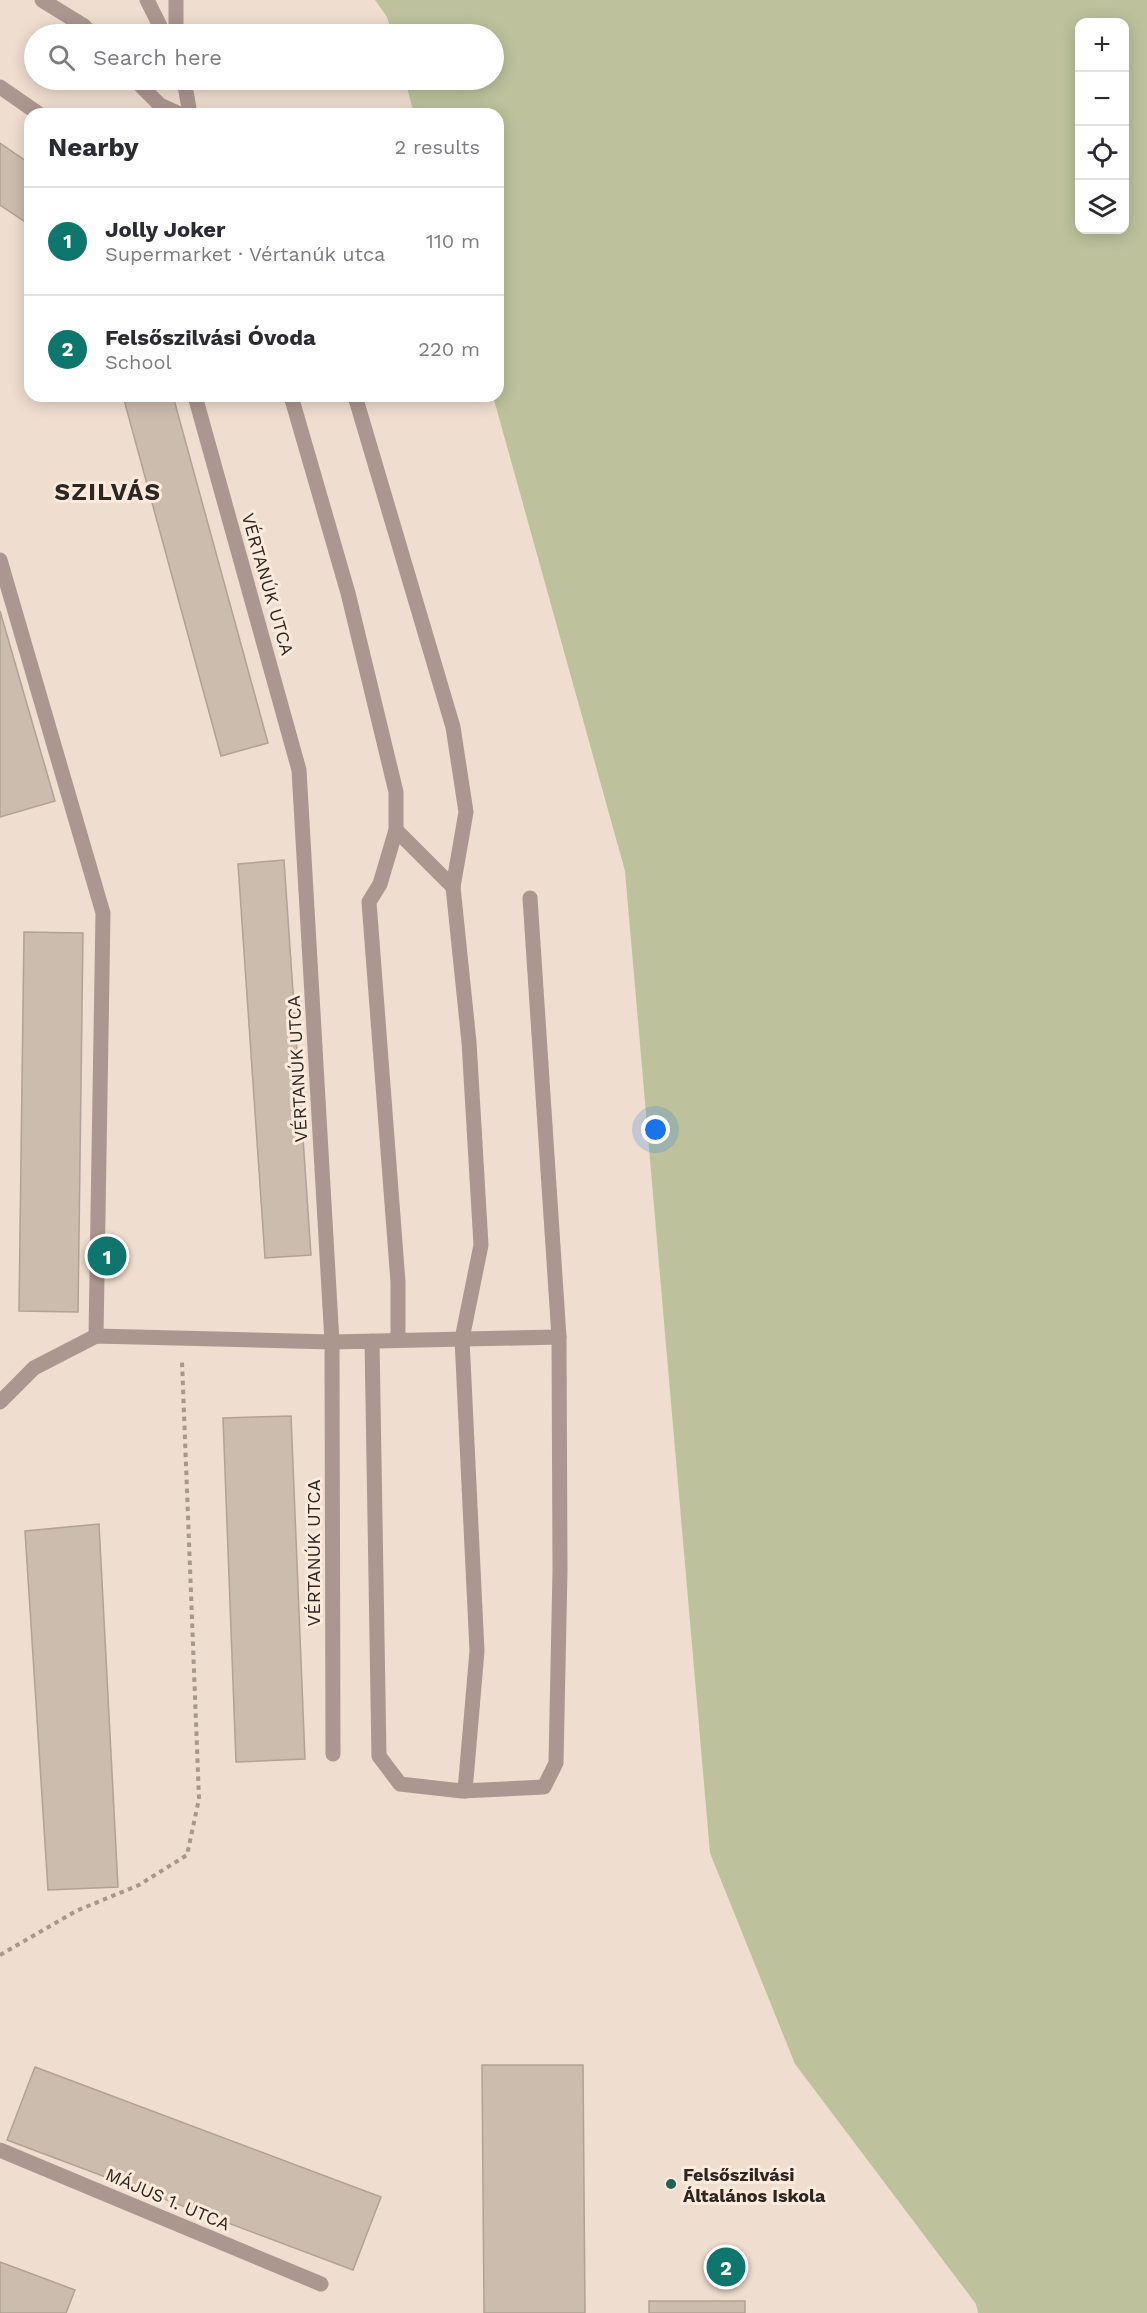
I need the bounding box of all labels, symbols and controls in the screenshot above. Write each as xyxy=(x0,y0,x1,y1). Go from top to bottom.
map controls xyxy=(1075,18,1129,234)
button: + xyxy=(1075,18,1129,72)
search box xyxy=(24,24,504,90)
icon: search xyxy=(45,41,78,74)
text: Search here xyxy=(93,45,222,70)
button: − xyxy=(1075,72,1129,126)
button: locate xyxy=(1075,126,1129,180)
text: Nearby xyxy=(48,132,139,162)
text: 2 results xyxy=(395,135,480,159)
button: layers xyxy=(1075,180,1129,234)
text: Jolly Joker xyxy=(105,217,226,242)
text: 1 xyxy=(63,229,72,253)
text: 110 m xyxy=(426,229,480,253)
text: Supermarket · Vértanúk utca xyxy=(105,242,385,266)
text: Felsőszilvási Óvoda xyxy=(105,325,316,350)
text: 2 xyxy=(62,337,73,361)
text: 220 m xyxy=(418,337,480,361)
text: School xyxy=(105,350,172,374)
district label: SZILVÁS xyxy=(54,478,162,506)
street label: VÉRTANÚK UTCA xyxy=(238,510,298,658)
street label: VÉRTANÚK UTCA xyxy=(283,995,311,1143)
your location xyxy=(641,1115,670,1144)
pin: 1 xyxy=(88,1234,126,1278)
street label: VÉRTANÚK UTCA xyxy=(303,1479,324,1627)
street label: MÁJUS 1. UTCA xyxy=(103,2163,233,2235)
place label: Felsőszilvási Általános Iskola xyxy=(683,2164,826,2206)
marker: Felsőszilvási Általános Iskola xyxy=(664,2177,678,2191)
pin: 2 xyxy=(706,2244,746,2290)

